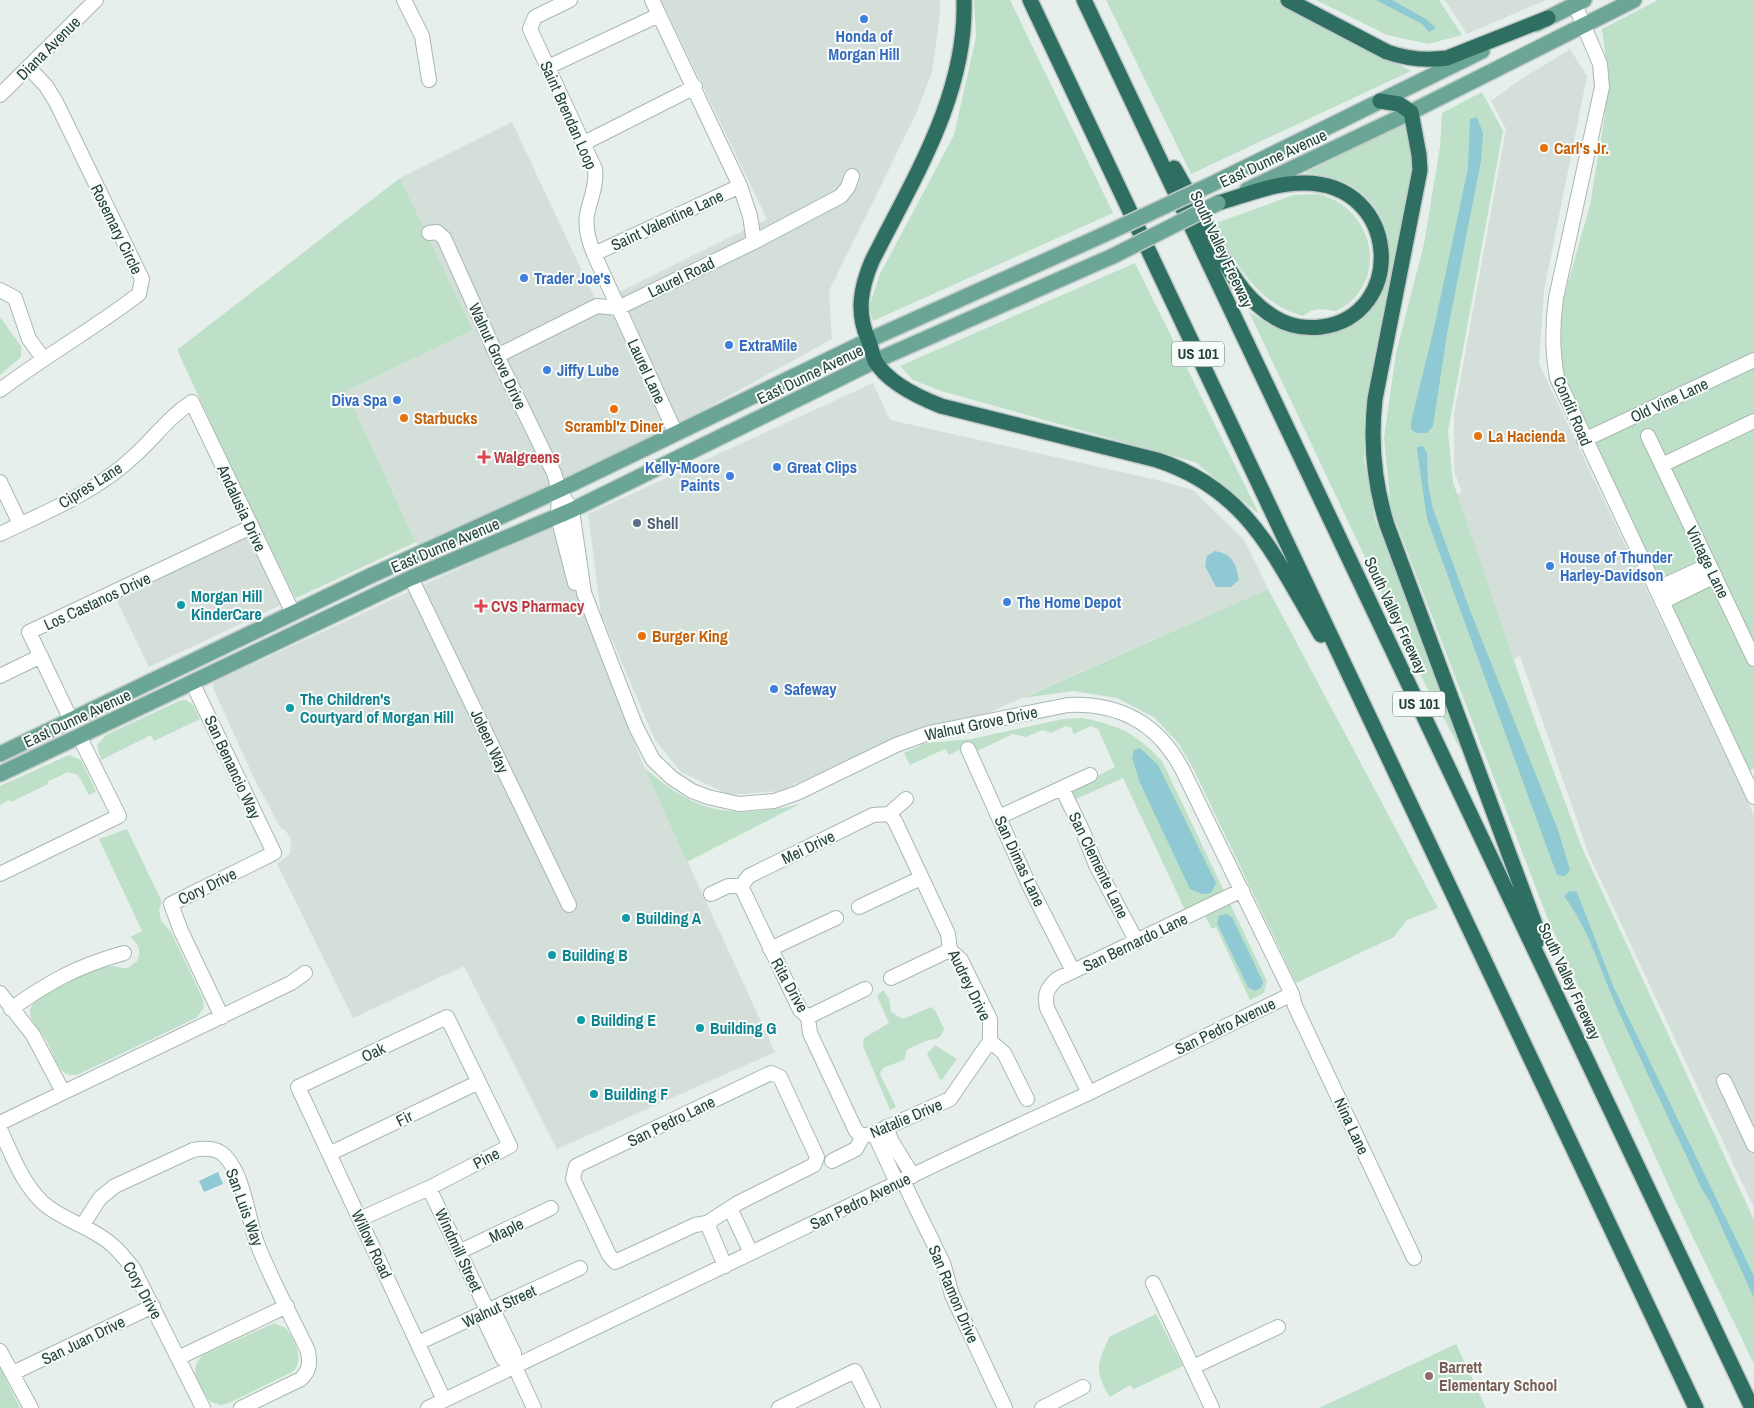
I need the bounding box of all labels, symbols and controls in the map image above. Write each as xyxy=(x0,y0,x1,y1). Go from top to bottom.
street label: Diana Avenue xyxy=(11,11,85,85)
marker: Honda of Morgan Hill xyxy=(858,13,870,25)
place label: Honda of Morgan Hill xyxy=(828,25,900,65)
street label: Saint Brendan Loop xyxy=(535,57,603,173)
street label: East Dunne Avenue xyxy=(1216,124,1330,192)
place label: Carl's Jr. xyxy=(1554,137,1609,159)
marker: Carl's Jr. xyxy=(1538,142,1550,154)
street label: Rosemary Circle xyxy=(86,180,148,278)
street label: Saint Valentine Lane xyxy=(607,184,727,256)
street label: South Valley Freeway xyxy=(1185,187,1259,311)
street label: Laurel Road xyxy=(644,251,718,303)
place label: Trader Joe's xyxy=(534,267,611,289)
marker: Trader Joe's xyxy=(518,272,530,284)
street label: Walnut Grove Drive xyxy=(464,299,532,413)
place label: ExtraMile xyxy=(739,334,797,356)
street label: Laurel Lane xyxy=(622,335,672,407)
marker: ExtraMile xyxy=(723,339,735,351)
street label: East Dunne Avenue xyxy=(753,339,867,409)
road number: US 101 xyxy=(1172,342,1224,366)
place label: Jiffy Lube xyxy=(557,359,619,381)
marker: Jiffy Lube xyxy=(541,364,553,376)
street label: Old Vine Lane xyxy=(1626,372,1712,428)
street label: Condit Road xyxy=(1548,373,1598,449)
place label: Diva Spa xyxy=(332,389,388,411)
marker: Diva Spa xyxy=(391,394,403,406)
marker: Scrambl'z Diner xyxy=(608,403,620,415)
place label: Starbucks xyxy=(414,407,477,429)
marker: Starbucks xyxy=(398,412,410,424)
place label: Scrambl'z Diner xyxy=(565,415,664,437)
place label: La Hacienda xyxy=(1488,425,1566,447)
marker: La Hacienda xyxy=(1472,430,1484,442)
place label: Walgreens xyxy=(494,446,560,468)
marker: Walgreens xyxy=(478,451,490,463)
place label: Kelly-Moore Paints xyxy=(645,456,720,496)
place label: Great Clips xyxy=(787,456,857,478)
street label: Cipres Lane xyxy=(54,457,126,513)
street label: Andalusia Drive xyxy=(212,460,272,555)
marker: Great Clips xyxy=(771,461,783,473)
marker: Kelly-Moore Paints xyxy=(724,470,736,482)
street label: East Dunne Avenue xyxy=(387,512,503,578)
place label: Shell xyxy=(647,512,678,534)
marker: Shell xyxy=(631,517,643,529)
street label: Vintage Lane xyxy=(1681,522,1735,602)
place label: House of Thunder Harley-Davidson xyxy=(1560,546,1673,586)
street label: South Valley Freeway xyxy=(1359,553,1433,677)
marker: House of Thunder Harley-Davidson xyxy=(1544,560,1556,572)
street label: Los Castanos Drive xyxy=(40,567,154,635)
place label: Morgan Hill KinderCare xyxy=(191,585,262,625)
place label: The Home Depot xyxy=(1017,591,1122,613)
place label: CVS Pharmacy xyxy=(491,595,585,617)
marker: The Home Depot xyxy=(1001,596,1013,608)
marker: Morgan Hill KinderCare xyxy=(175,599,187,611)
marker: CVS Pharmacy xyxy=(475,600,487,612)
place label: Burger King xyxy=(652,625,728,647)
marker: Burger King xyxy=(636,630,648,642)
place label: Safeway xyxy=(784,678,837,700)
marker: Safeway xyxy=(768,683,780,695)
street label: East Dunne Avenue xyxy=(20,684,134,752)
place label: The Children's Courtyard of Morgan Hill xyxy=(300,688,454,728)
road number: US 101 xyxy=(1393,692,1445,716)
street label: Walnut Grove Drive xyxy=(923,700,1039,746)
marker: The Children's Courtyard of Morgan Hill xyxy=(284,702,296,714)
street label: Joleen Way xyxy=(466,706,515,777)
street label: San Benancio Way xyxy=(199,712,267,823)
street label: San Clemente Lane xyxy=(1064,808,1134,922)
street label: San Dimas Lane xyxy=(989,812,1051,910)
street label: Mei Drive xyxy=(778,825,838,869)
street label: Cory Drive xyxy=(174,862,240,910)
place label: Building A xyxy=(636,907,702,929)
street label: San Bernardo Lane xyxy=(1079,907,1191,977)
marker: Building A xyxy=(620,912,632,924)
street label: South Valley Freeway xyxy=(1533,919,1607,1043)
place label: Building B xyxy=(562,944,628,966)
street label: Audrey Drive xyxy=(943,945,997,1024)
marker: Building B xyxy=(546,949,558,961)
street label: Rita Drive xyxy=(766,954,814,1016)
street label: San Pedro Avenue xyxy=(1171,992,1279,1060)
place label: Building E xyxy=(591,1009,656,1031)
marker: Building E xyxy=(575,1014,587,1026)
place label: Building G xyxy=(710,1017,776,1039)
marker: Building G xyxy=(694,1022,706,1034)
street label: Oak xyxy=(357,1037,389,1067)
place label: Building F xyxy=(604,1083,668,1105)
marker: Building F xyxy=(588,1088,600,1100)
street label: San Pedro Lane xyxy=(624,1090,718,1152)
street label: Natalie Drive xyxy=(866,1093,946,1143)
street label: Nina Lane xyxy=(1329,1094,1375,1158)
street label: Fir xyxy=(392,1104,417,1131)
street label: Pine xyxy=(469,1142,503,1174)
street label: San Luis Way xyxy=(221,1165,269,1249)
street label: San Pedro Avenue xyxy=(806,1167,914,1235)
street label: Windmill Street xyxy=(430,1205,488,1296)
street label: Willow Road xyxy=(346,1206,398,1282)
street label: Maple xyxy=(485,1212,527,1248)
street label: San Ramon Drive xyxy=(924,1242,984,1346)
street label: Cory Drive xyxy=(118,1257,168,1323)
street label: Walnut Street xyxy=(459,1279,540,1333)
street label: San Juan Drive xyxy=(38,1310,128,1370)
place label: Barrett Elementary School xyxy=(1439,1356,1557,1396)
marker: Barrett Elementary School xyxy=(1423,1370,1435,1382)

